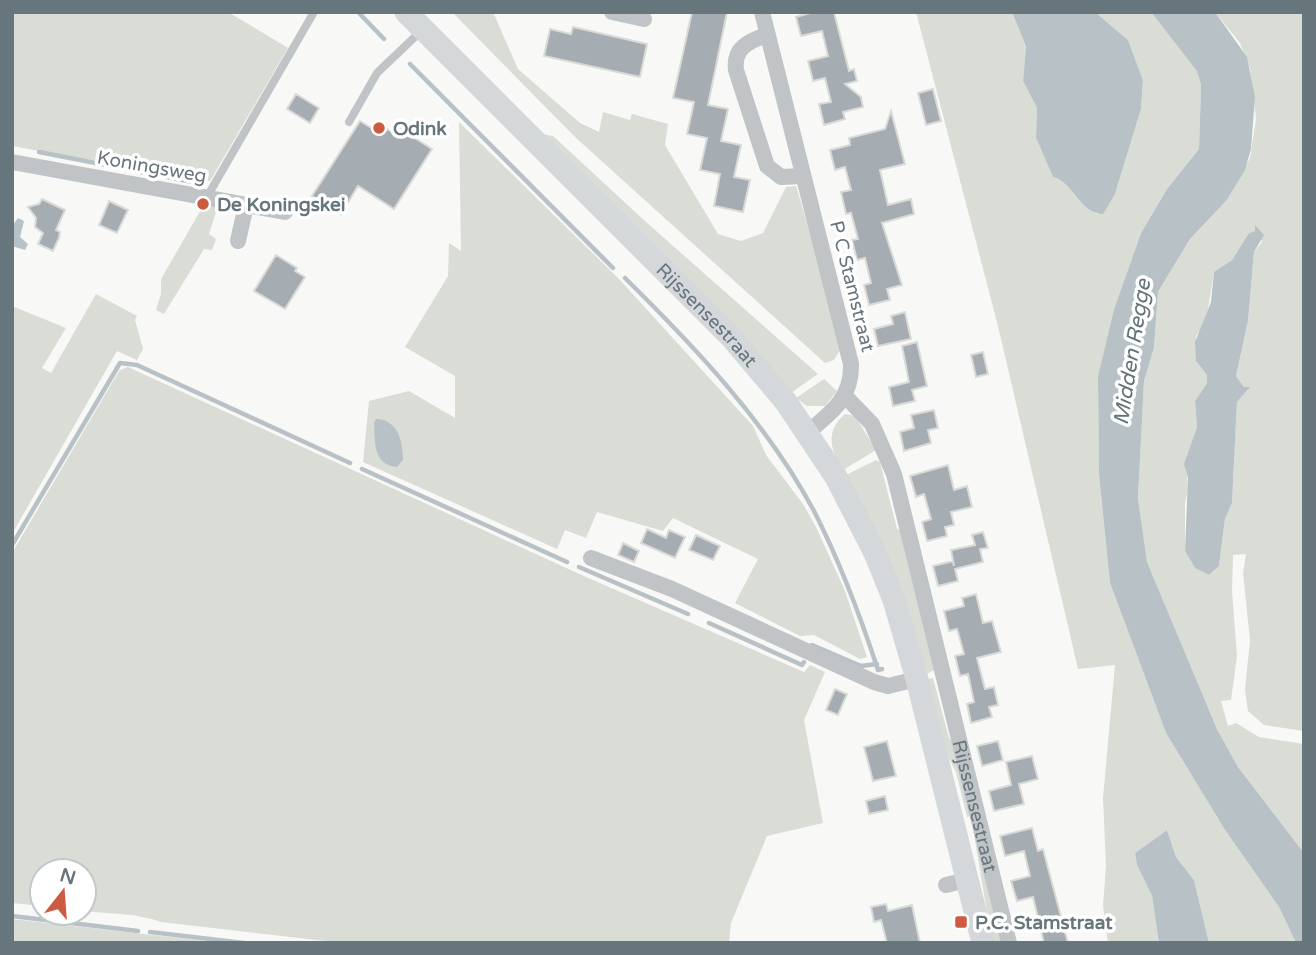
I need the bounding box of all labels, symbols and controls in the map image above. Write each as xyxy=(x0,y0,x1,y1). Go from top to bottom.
place label: Odink xyxy=(393,118,447,140)
marker: Odink xyxy=(371,120,387,136)
street label: Koningsweg xyxy=(95,147,208,187)
place label: De Koningskei xyxy=(217,194,346,217)
marker: De Koningskei xyxy=(195,196,211,212)
street label: P C Stamstraat xyxy=(825,218,879,354)
street label: Rijssensestraat xyxy=(652,259,761,372)
water label: Midden Regge xyxy=(1109,276,1157,427)
street label: Rijssensestraat xyxy=(948,738,1001,875)
north arrow xyxy=(28,857,98,927)
text: N xyxy=(57,864,78,889)
place label: P.C. Stamstraat xyxy=(975,912,1113,934)
marker: P.C. Stamstraat xyxy=(953,914,969,930)

